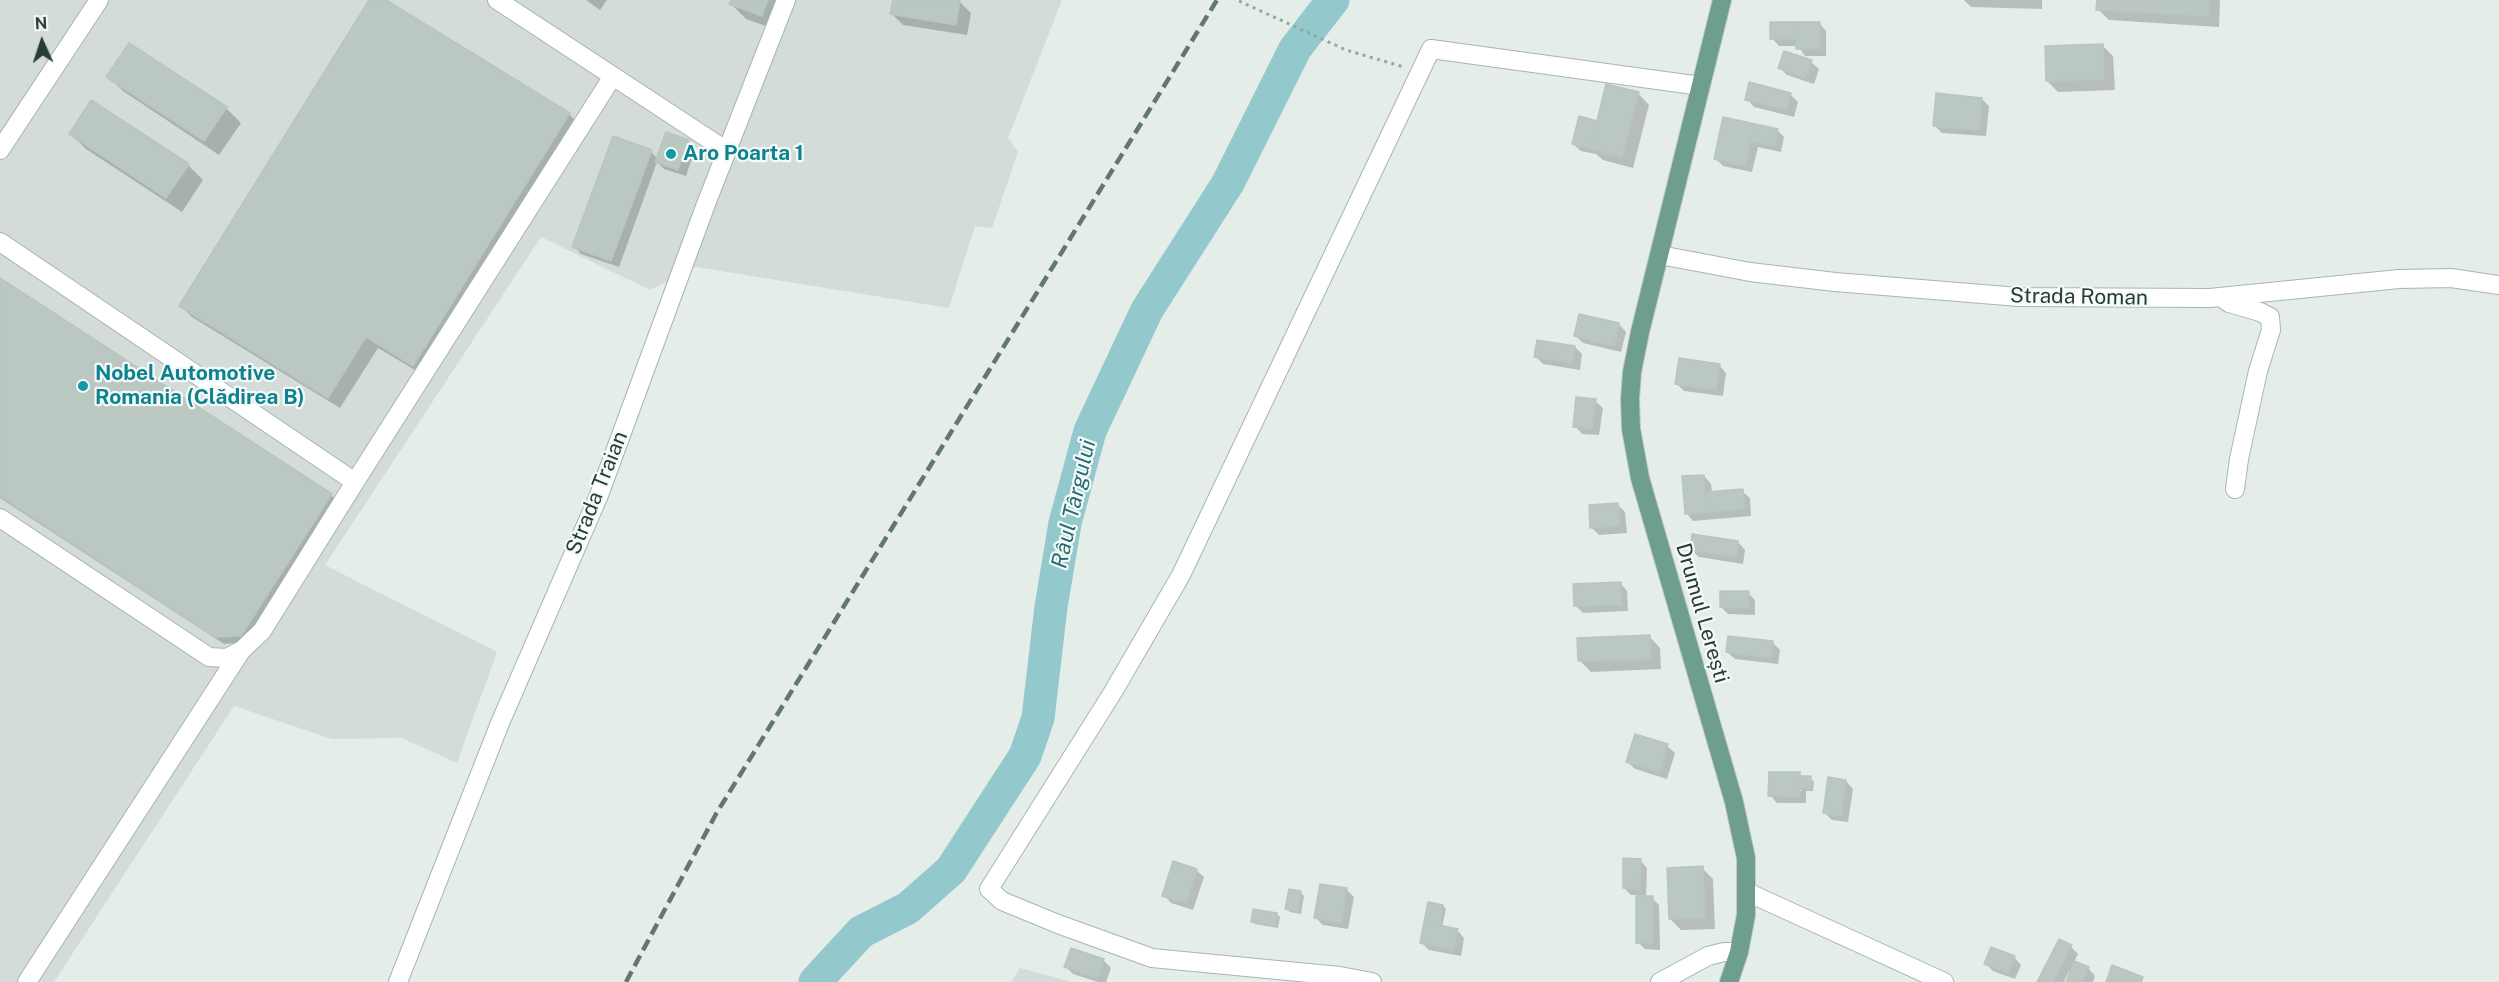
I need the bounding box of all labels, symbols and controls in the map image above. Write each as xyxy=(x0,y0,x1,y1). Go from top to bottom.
north arrow xyxy=(12,12,72,72)
text: N xyxy=(34,14,48,33)
place label: Aro Poarta 1 xyxy=(683,141,804,167)
marker: Aro Poarta 1 xyxy=(664,147,678,161)
street label: Strada Roman xyxy=(2010,283,2148,311)
place label: Nobel Automotive Romania (Clădirea B) xyxy=(95,361,305,411)
marker: Nobel Automotive Romania (Clădirea B) xyxy=(76,379,90,393)
street label: Strada Traian xyxy=(561,428,633,558)
water label: Râul Târgului xyxy=(1046,437,1102,571)
street label: Drumul Lerești xyxy=(1670,540,1734,686)

